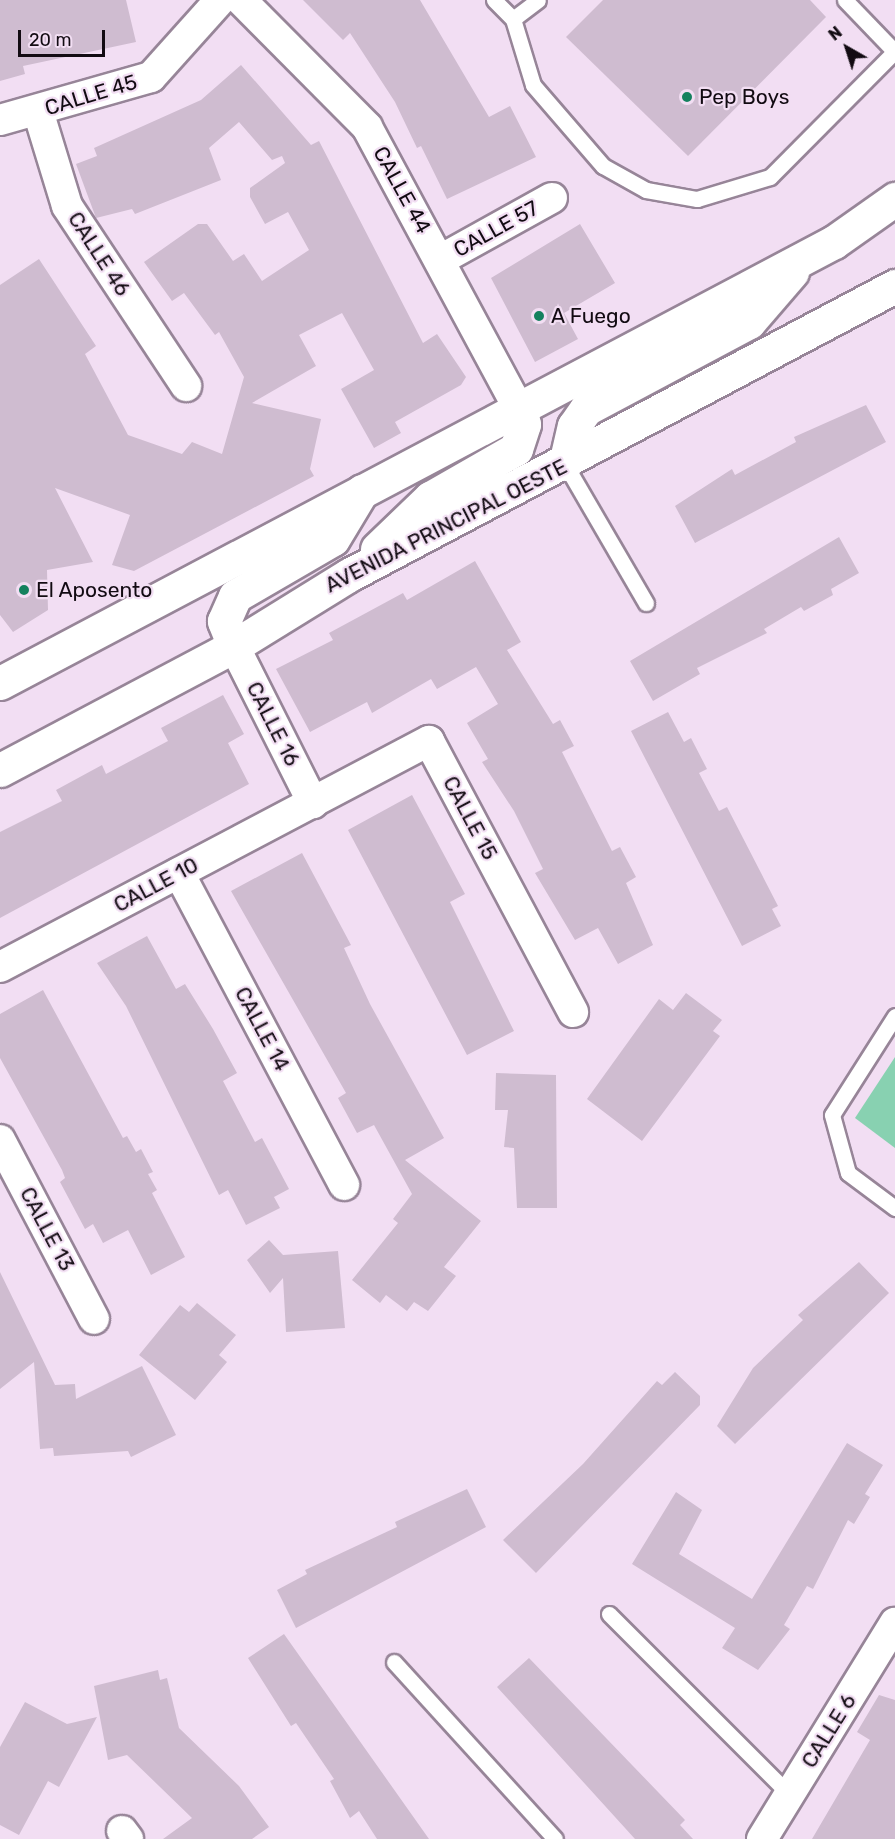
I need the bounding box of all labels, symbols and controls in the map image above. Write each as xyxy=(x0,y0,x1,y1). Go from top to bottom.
scale bar xyxy=(21,18,108,56)
north arrow xyxy=(817,18,877,78)
text: N xyxy=(825,23,846,45)
text: 20 m xyxy=(29,29,71,51)
street label: CALLE 45 xyxy=(42,69,140,121)
place label: Pep Boys xyxy=(699,84,789,110)
marker: Pep Boys xyxy=(680,90,694,104)
street label: CALLE 44 xyxy=(368,142,436,238)
street label: CALLE 57 xyxy=(449,196,543,262)
street label: CALLE 46 xyxy=(63,207,135,301)
place label: A Fuego xyxy=(551,303,631,329)
marker: A Fuego xyxy=(532,309,546,323)
street label: AVENIDA PRINCIPAL OESTE xyxy=(320,454,572,598)
place label: El Aposento xyxy=(36,577,153,603)
marker: El Aposento xyxy=(17,583,31,597)
street label: CALLE 16 xyxy=(241,678,305,770)
street label: CALLE 15 xyxy=(438,772,502,864)
street label: CALLE 10 xyxy=(110,852,202,918)
street label: CALLE 14 xyxy=(229,983,295,1075)
street label: CALLE 13 xyxy=(15,1183,79,1275)
street label: CALLE 6 xyxy=(797,1690,861,1772)

